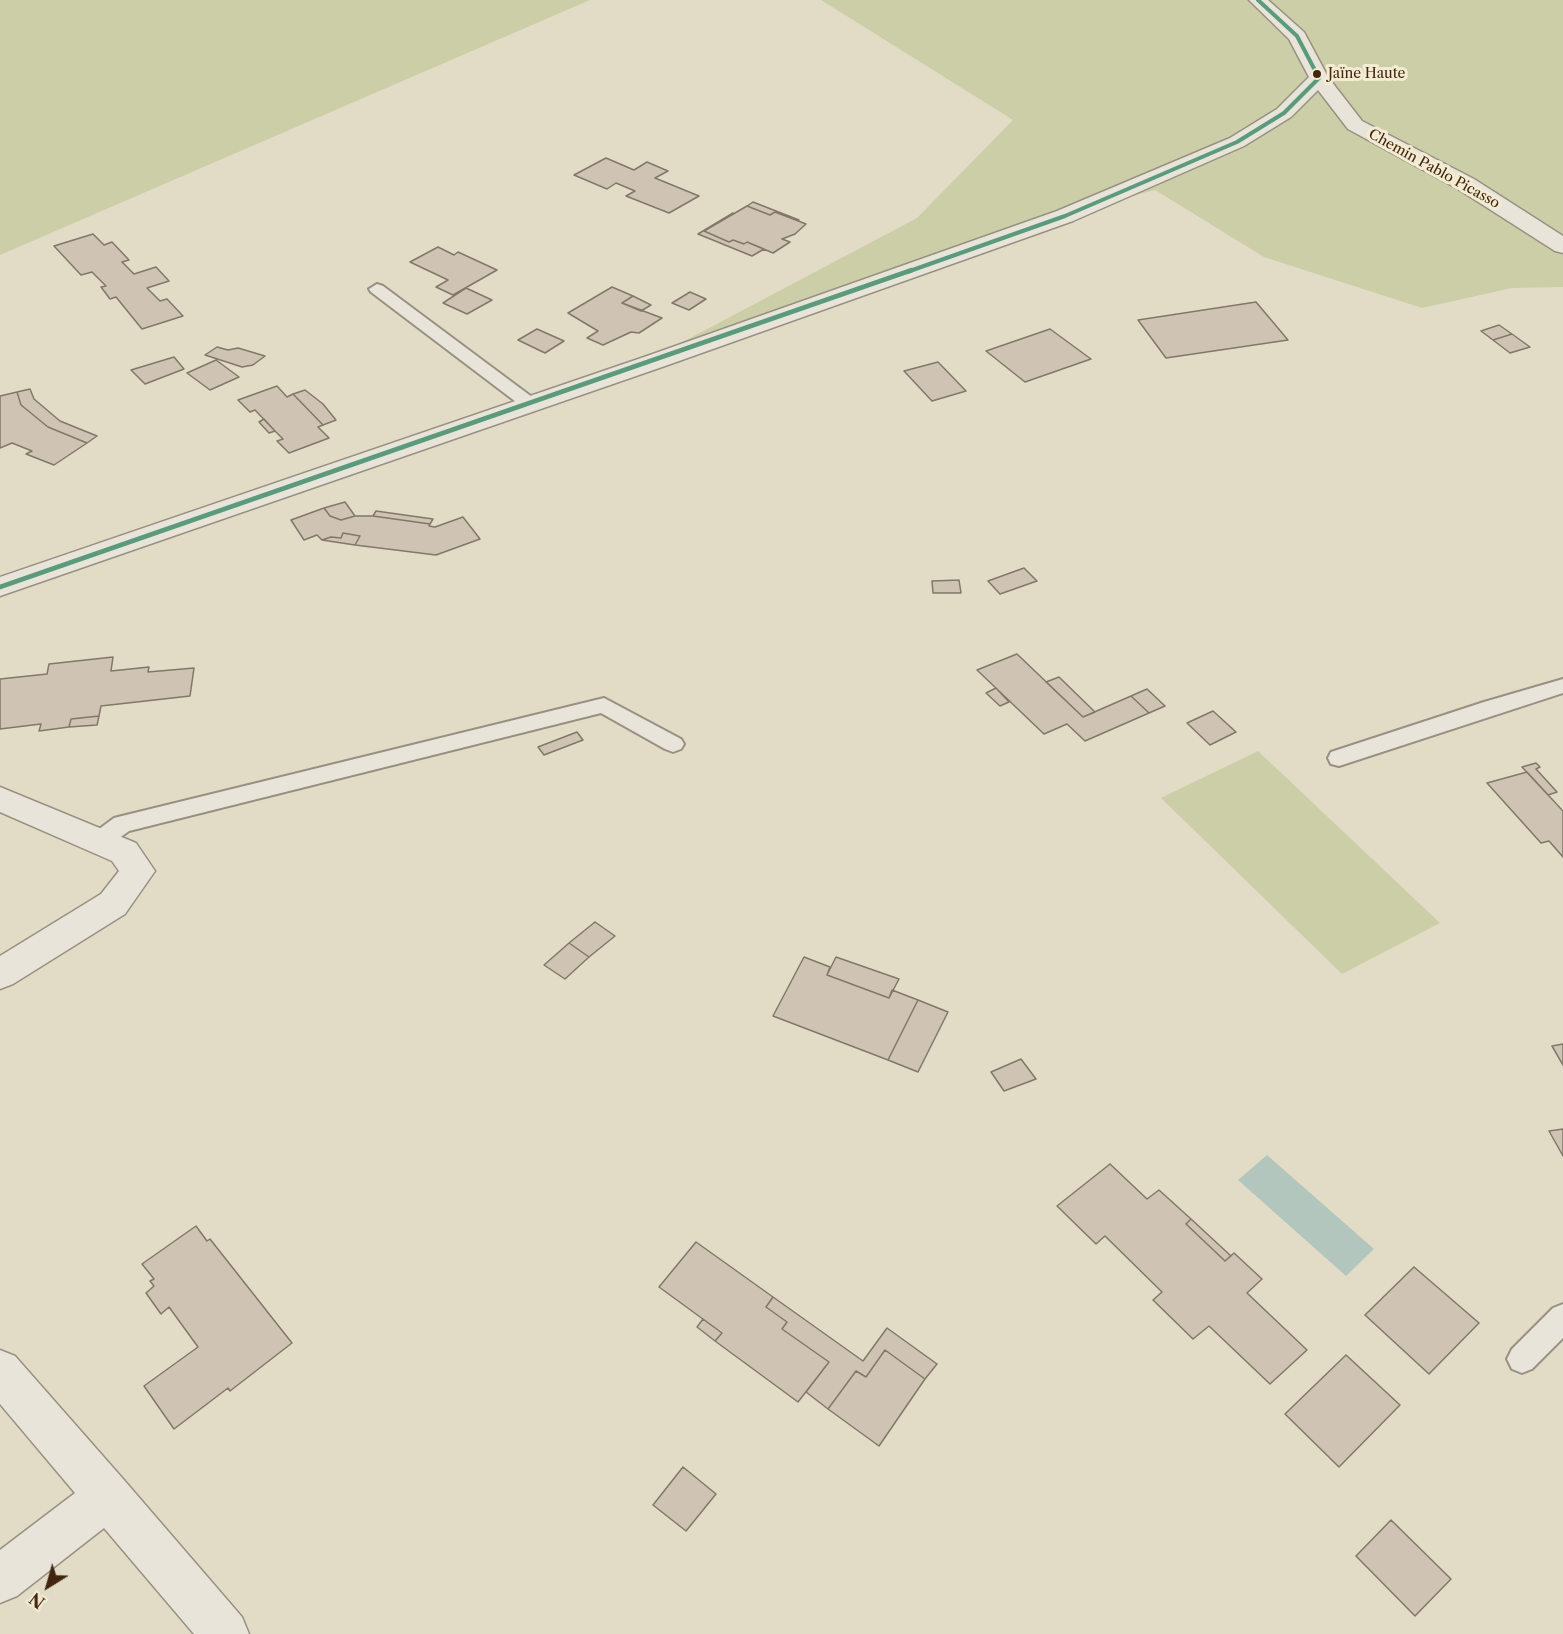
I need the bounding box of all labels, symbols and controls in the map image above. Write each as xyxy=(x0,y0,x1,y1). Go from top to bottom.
place label: Jaïne Haute xyxy=(1328,66,1405,82)
marker: Jaïne Haute xyxy=(1311,68,1323,80)
street label: Chemin Pablo Picasso xyxy=(1365,126,1503,212)
north arrow xyxy=(18,1556,78,1616)
text: N xyxy=(26,1588,49,1613)

